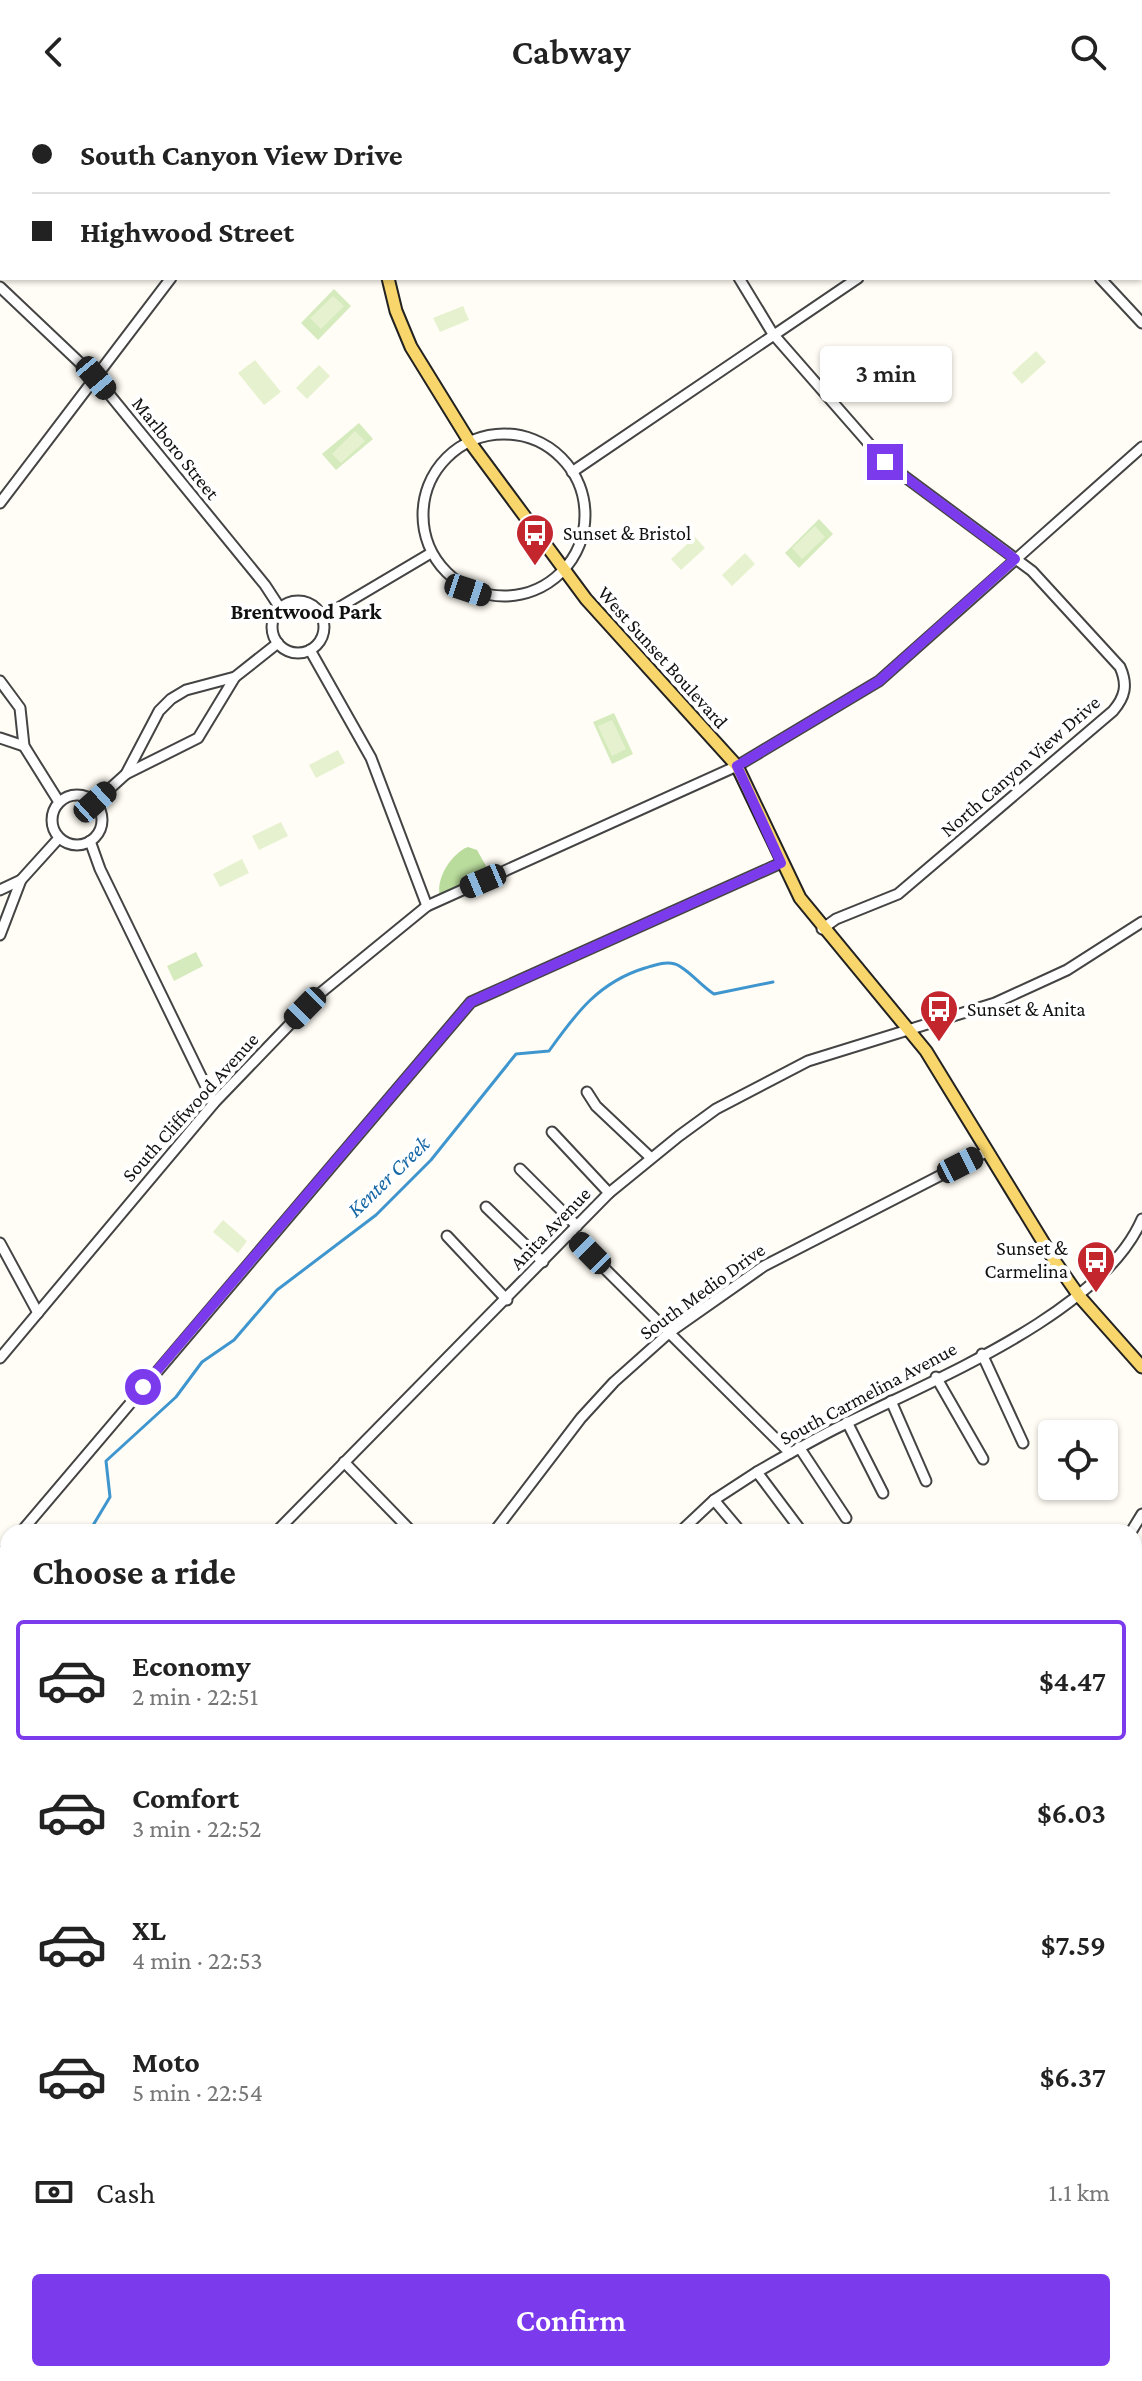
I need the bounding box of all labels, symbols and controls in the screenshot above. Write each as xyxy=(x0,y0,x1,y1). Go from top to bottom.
icon: back xyxy=(32,30,76,74)
icon: search xyxy=(1066,30,1110,74)
text: Cabway xyxy=(511,32,631,72)
text: South Canyon View Drive xyxy=(80,138,403,171)
text: Highwood Street xyxy=(80,215,294,248)
callout: 3 min xyxy=(819,346,951,402)
car xyxy=(71,352,121,404)
text: 3 min xyxy=(856,359,916,388)
street label: Marlboro Street xyxy=(128,392,224,504)
route end xyxy=(867,444,903,480)
bus stop icon: Sunset & Bristol xyxy=(514,512,556,567)
place label: Sunset & Bristol xyxy=(563,522,691,544)
car xyxy=(441,571,495,609)
street label: West Sunset Boulevard xyxy=(594,582,733,733)
district label: Brentwood Park xyxy=(230,599,383,624)
street label: North Canyon View Drive xyxy=(936,691,1105,842)
car xyxy=(69,777,121,827)
car xyxy=(456,861,510,901)
car xyxy=(280,983,330,1033)
bus stop icon: Sunset & Anita xyxy=(918,988,960,1043)
place label: Sunset & Anita xyxy=(967,998,1086,1020)
street label: South Cliffwood Avenue xyxy=(117,1028,263,1186)
water label: Kenter Creek xyxy=(342,1130,436,1222)
car xyxy=(933,1143,987,1187)
street label: Anita Avenue xyxy=(505,1182,595,1274)
car xyxy=(565,1228,615,1278)
place label: Sunset & Carmelina xyxy=(985,1237,1069,1282)
street label: South Medio Drive xyxy=(635,1238,769,1344)
bus stop icon: Sunset & Carmelina xyxy=(1075,1239,1117,1294)
street label: South Carmelina Avenue xyxy=(776,1337,960,1449)
route start xyxy=(125,1369,161,1405)
map controls xyxy=(1038,1420,1118,1500)
button: locate xyxy=(1038,1420,1118,1500)
text: Choose a ride xyxy=(32,1552,236,1592)
icon: car xyxy=(36,1644,108,1716)
text: Economy xyxy=(132,1649,251,1682)
text: $4.47 xyxy=(1039,1664,1106,1697)
text: 2 min · 22:51 xyxy=(132,1682,258,1711)
icon: car xyxy=(36,1776,108,1848)
text: Comfort xyxy=(132,1781,239,1814)
text: $6.03 xyxy=(1037,1796,1106,1829)
text: 3 min · 22:52 xyxy=(132,1814,262,1843)
icon: car xyxy=(36,1908,108,1980)
text: XL xyxy=(132,1913,166,1946)
text: $7.59 xyxy=(1041,1928,1106,1961)
text: 4 min · 22:53 xyxy=(132,1946,263,1975)
icon: car xyxy=(36,2040,108,2112)
text: Moto xyxy=(132,2045,200,2078)
text: $6.37 xyxy=(1040,2060,1106,2093)
text: 5 min · 22:54 xyxy=(132,2078,263,2107)
icon: cash xyxy=(32,2170,76,2214)
text: Cash xyxy=(96,2176,155,2209)
text: 1.1 km xyxy=(1049,2178,1110,2207)
button: Confirm xyxy=(32,2274,1110,2366)

